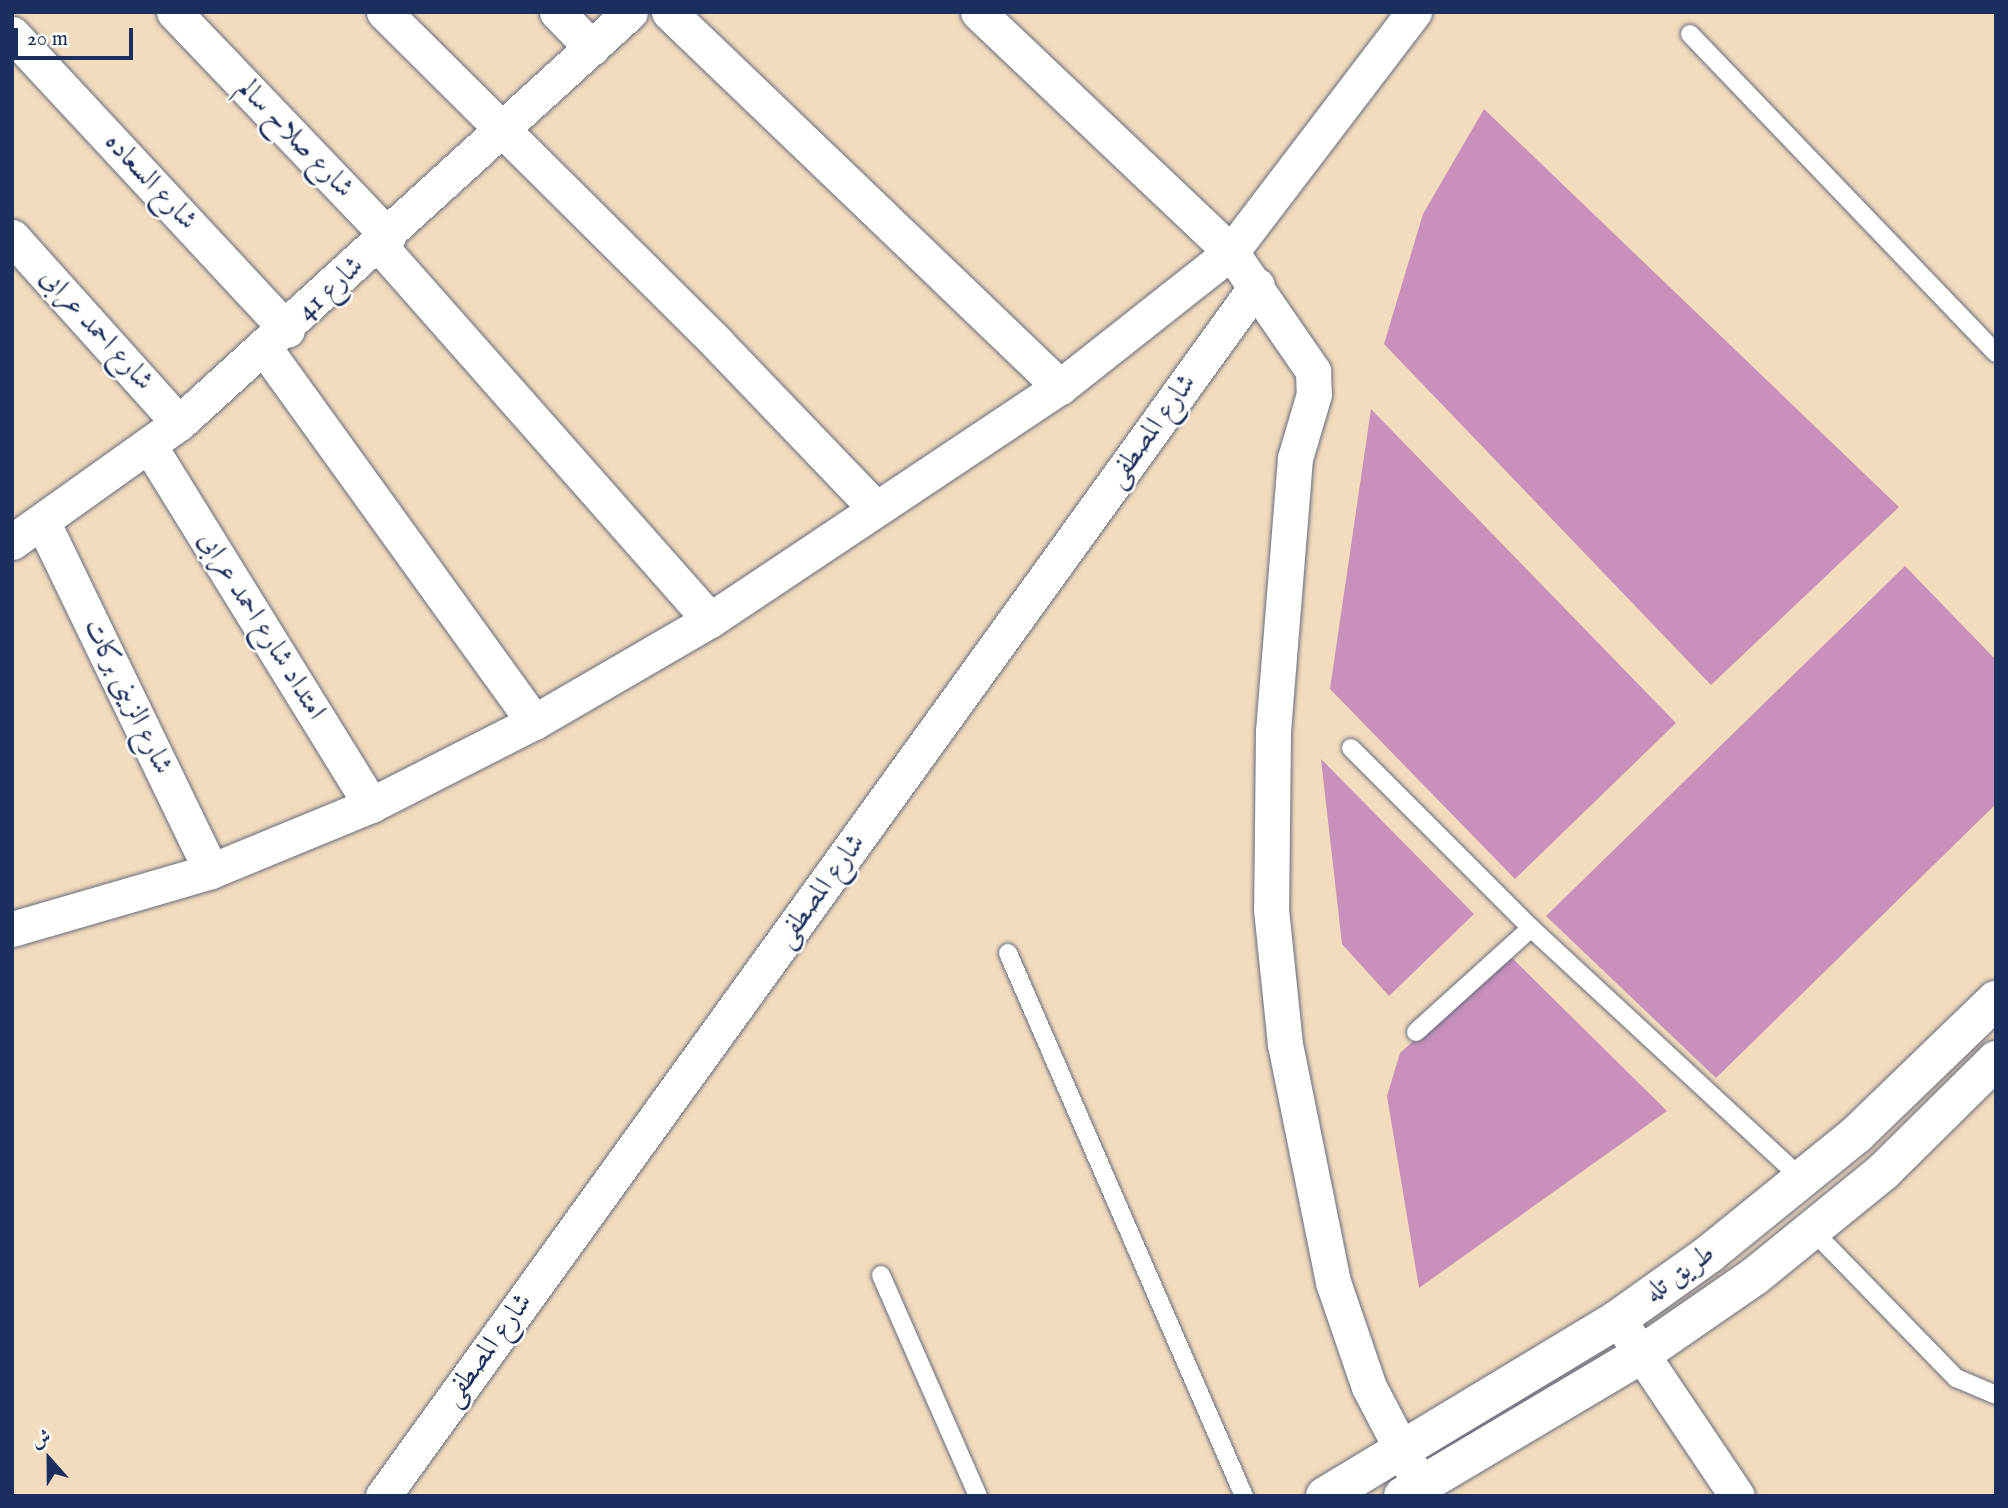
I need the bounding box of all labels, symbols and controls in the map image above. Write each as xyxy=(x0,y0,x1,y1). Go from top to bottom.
scale bar xyxy=(18,14,136,58)
text: 20 m xyxy=(27,26,68,53)
street label: شارع صلاح سالم xyxy=(230,72,360,206)
street label: شارع السعاده xyxy=(96,126,204,238)
street label: شارع 41 xyxy=(291,250,371,328)
street label: شارع احمد عرابى xyxy=(32,262,160,398)
street label: شارع المصطفى xyxy=(1100,368,1204,494)
street label: امتداد شارع احمد عرابى xyxy=(190,526,332,726)
street label: شارع الزينى بركات xyxy=(75,614,179,780)
street label: شارع المصطفى xyxy=(769,828,873,954)
street label: طريق تله xyxy=(1638,1237,1722,1311)
street label: شارع المصطفى xyxy=(436,1287,540,1413)
north arrow xyxy=(14,1424,84,1494)
text: ش xyxy=(28,1425,55,1454)

